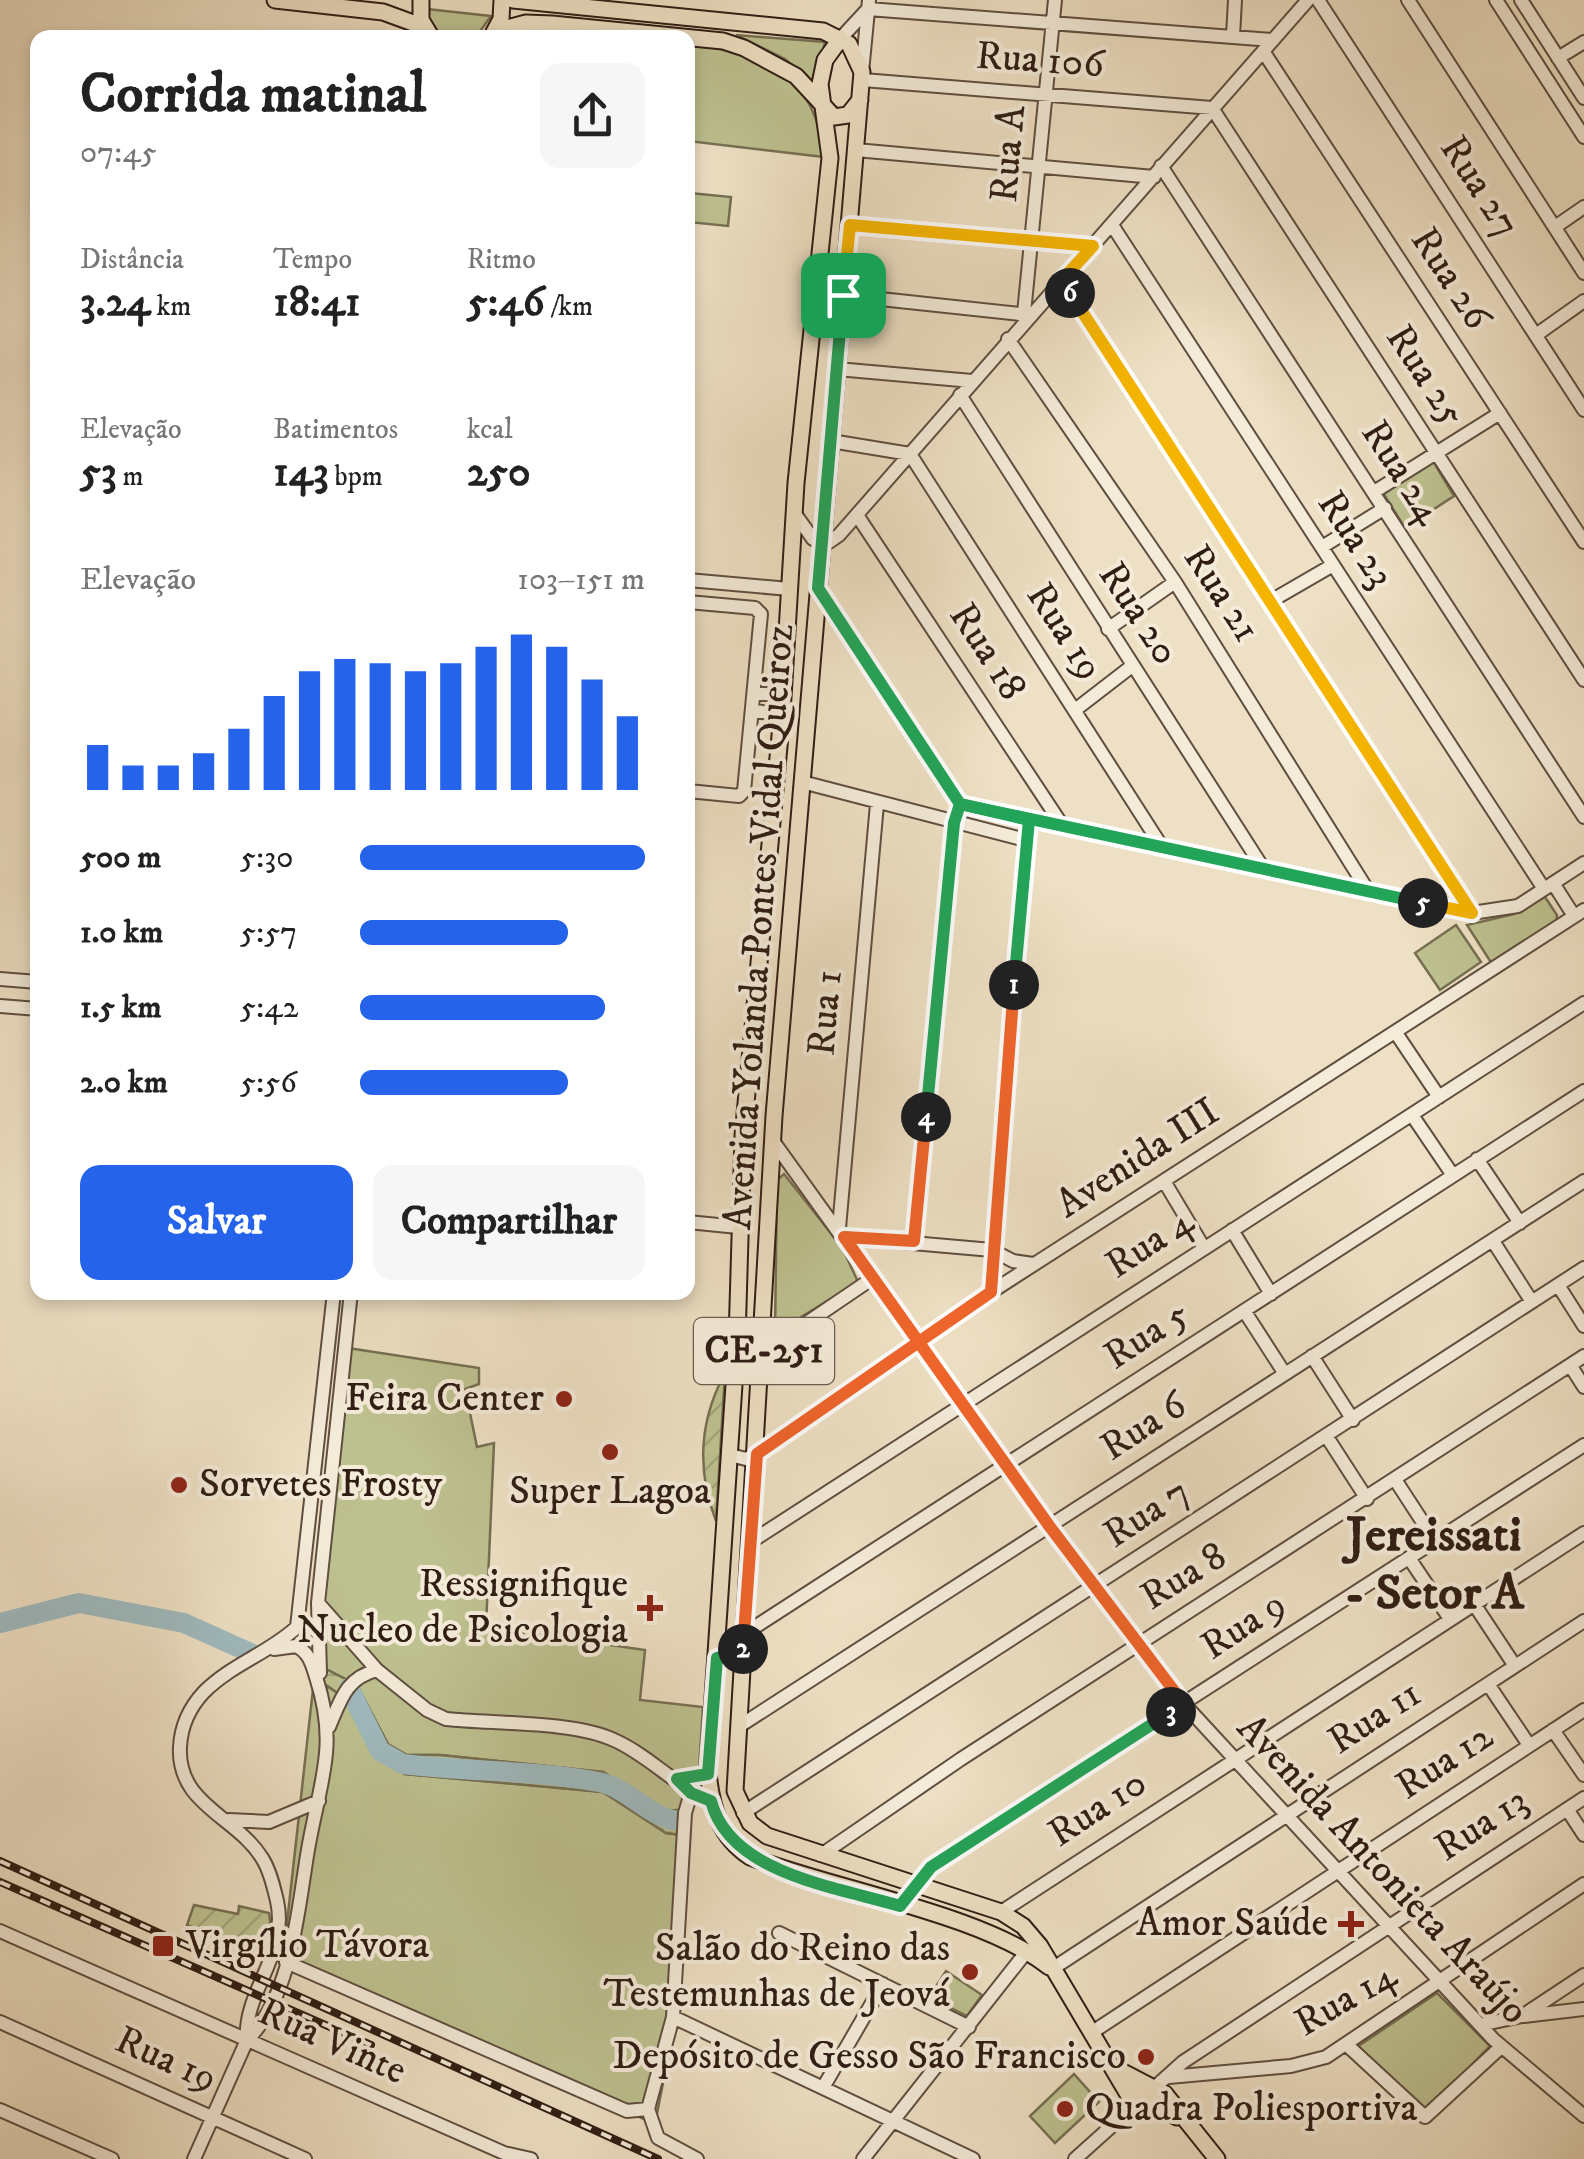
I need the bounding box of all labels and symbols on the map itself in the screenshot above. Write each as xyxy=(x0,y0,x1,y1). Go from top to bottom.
street label: Rua 106 xyxy=(974,32,1107,90)
street label: Rua A xyxy=(980,103,1038,204)
street label: Rua 27 xyxy=(1428,127,1530,247)
street label: Rua 26 xyxy=(1399,218,1502,341)
pin xyxy=(801,253,886,338)
pin: 6 xyxy=(1045,268,1095,318)
street label: Rua 25 xyxy=(1374,316,1476,436)
street label: Rua 24 xyxy=(1349,412,1454,535)
street label: Rua 23 xyxy=(1305,482,1405,598)
street label: Rua 21 xyxy=(1171,536,1271,652)
street label: Rua 20 xyxy=(1086,553,1190,675)
street label: Rua 19 xyxy=(1014,574,1114,690)
street label: Rua 18 xyxy=(937,594,1037,710)
street label: Avenida Yolanda Pontes Vidal Queiroz xyxy=(714,622,806,1232)
pin: 5 xyxy=(1398,878,1448,928)
pin: 1 xyxy=(989,960,1039,1010)
street label: Rua 1 xyxy=(797,968,855,1058)
street label: Avenida III xyxy=(1047,1088,1229,1230)
pin: 4 xyxy=(901,1092,951,1142)
street label: Rua 4 xyxy=(1097,1197,1204,1291)
street label: Rua 5 xyxy=(1095,1290,1199,1382)
road number: CE-251 xyxy=(694,1318,834,1384)
place label: Feira Center xyxy=(345,1374,544,1424)
street label: Rua 6 xyxy=(1092,1380,1197,1473)
marker: Feira Center xyxy=(553,1388,575,1410)
marker: Super Lagoa xyxy=(599,1441,621,1463)
place label: Sorvetes Frosty xyxy=(199,1460,443,1510)
place label: Super Lagoa xyxy=(509,1467,711,1517)
street label: Rua 7 xyxy=(1095,1468,1199,1560)
marker: Sorvetes Frosty xyxy=(168,1474,190,1496)
district label: Jereissati - Setor A xyxy=(1341,1504,1525,1625)
street label: Rua 8 xyxy=(1132,1532,1236,1622)
place label: Ressignifique Nucleo de Psicologia xyxy=(297,1560,628,1656)
street label: Rua 9 xyxy=(1192,1580,1296,1672)
marker: Ressignifique Nucleo de Psicologia xyxy=(637,1595,663,1621)
pin: 2 xyxy=(718,1624,768,1674)
street label: Rua 11 xyxy=(1319,1670,1431,1766)
pin: 3 xyxy=(1146,1687,1196,1737)
street label: Avenida Antonieta Araújo xyxy=(1225,1705,1539,2035)
street label: Rua 12 xyxy=(1387,1712,1503,1812)
street label: Rua 10 xyxy=(1039,1759,1157,1859)
street label: Rua 13 xyxy=(1426,1777,1538,1873)
place label: Amor Saúde xyxy=(1136,1899,1328,1949)
marker: Amor Saúde xyxy=(1338,1911,1364,1937)
place label: Virgílio Távora xyxy=(185,1921,429,1971)
place label: Salão do Reino das Testemunhas de Jeová xyxy=(604,1924,950,2020)
marker: Virgílio Távora xyxy=(150,1933,176,1959)
street label: Rua 14 xyxy=(1286,1951,1407,2049)
marker: Salão do Reino das Testemunhas de Jeová xyxy=(959,1961,981,1983)
street label: Rua Vinte xyxy=(250,1987,414,2097)
street label: Rua 19 xyxy=(107,2016,225,2104)
place label: Depósito de Gesso São Francisco xyxy=(613,2032,1126,2082)
marker: Depósito de Gesso São Francisco xyxy=(1135,2046,1157,2068)
place label: Quadra Poliesportiva xyxy=(1085,2084,1417,2134)
marker: Quadra Poliesportiva xyxy=(1054,2098,1076,2120)

